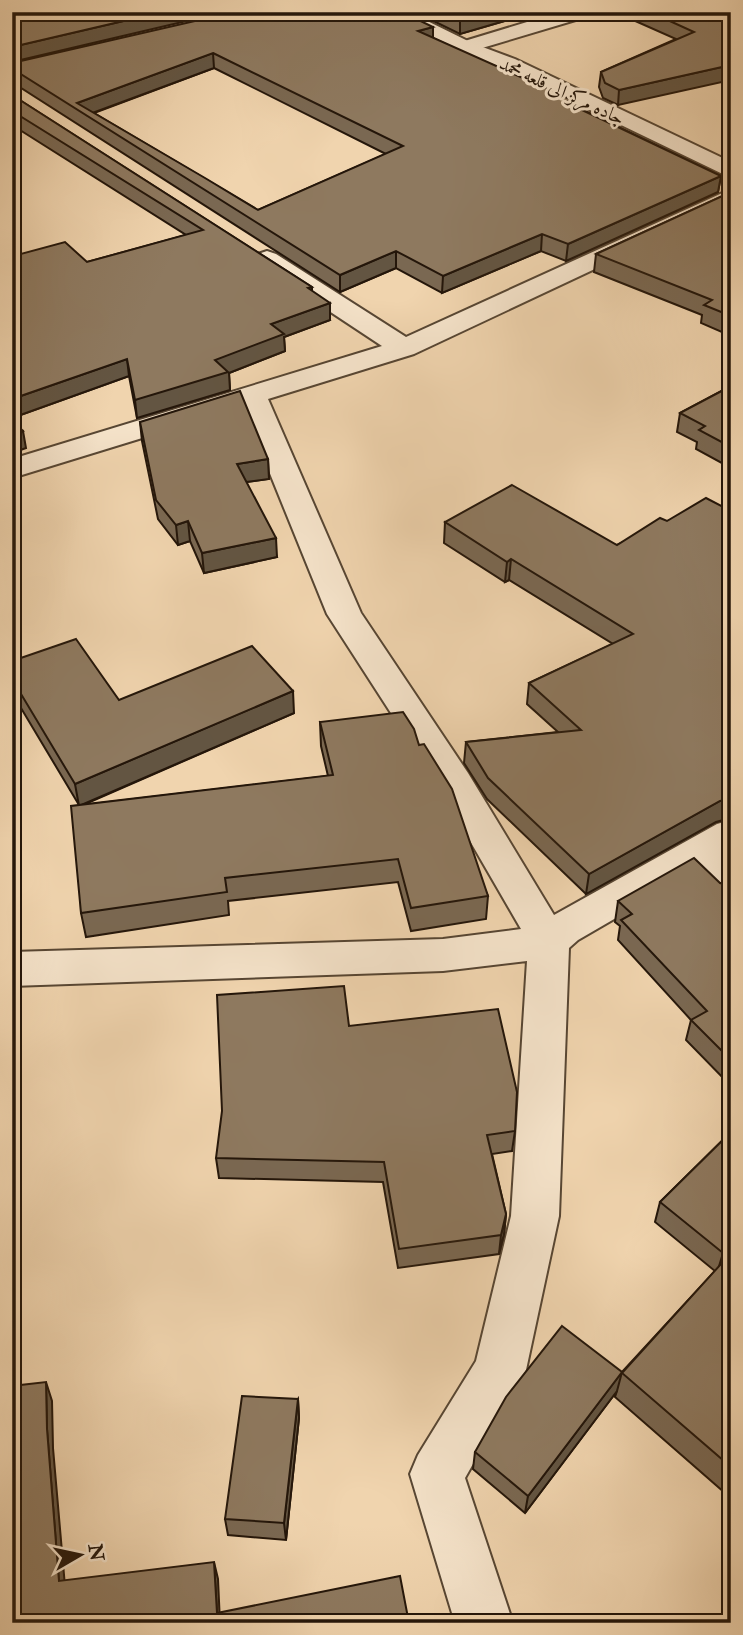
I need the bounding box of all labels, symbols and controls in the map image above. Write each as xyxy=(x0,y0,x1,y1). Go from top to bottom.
street label: جاده مرکز الی قلعه محمد xyxy=(495,51,629,131)
north arrow xyxy=(46,1520,116,1590)
text: N xyxy=(82,1541,109,1564)

